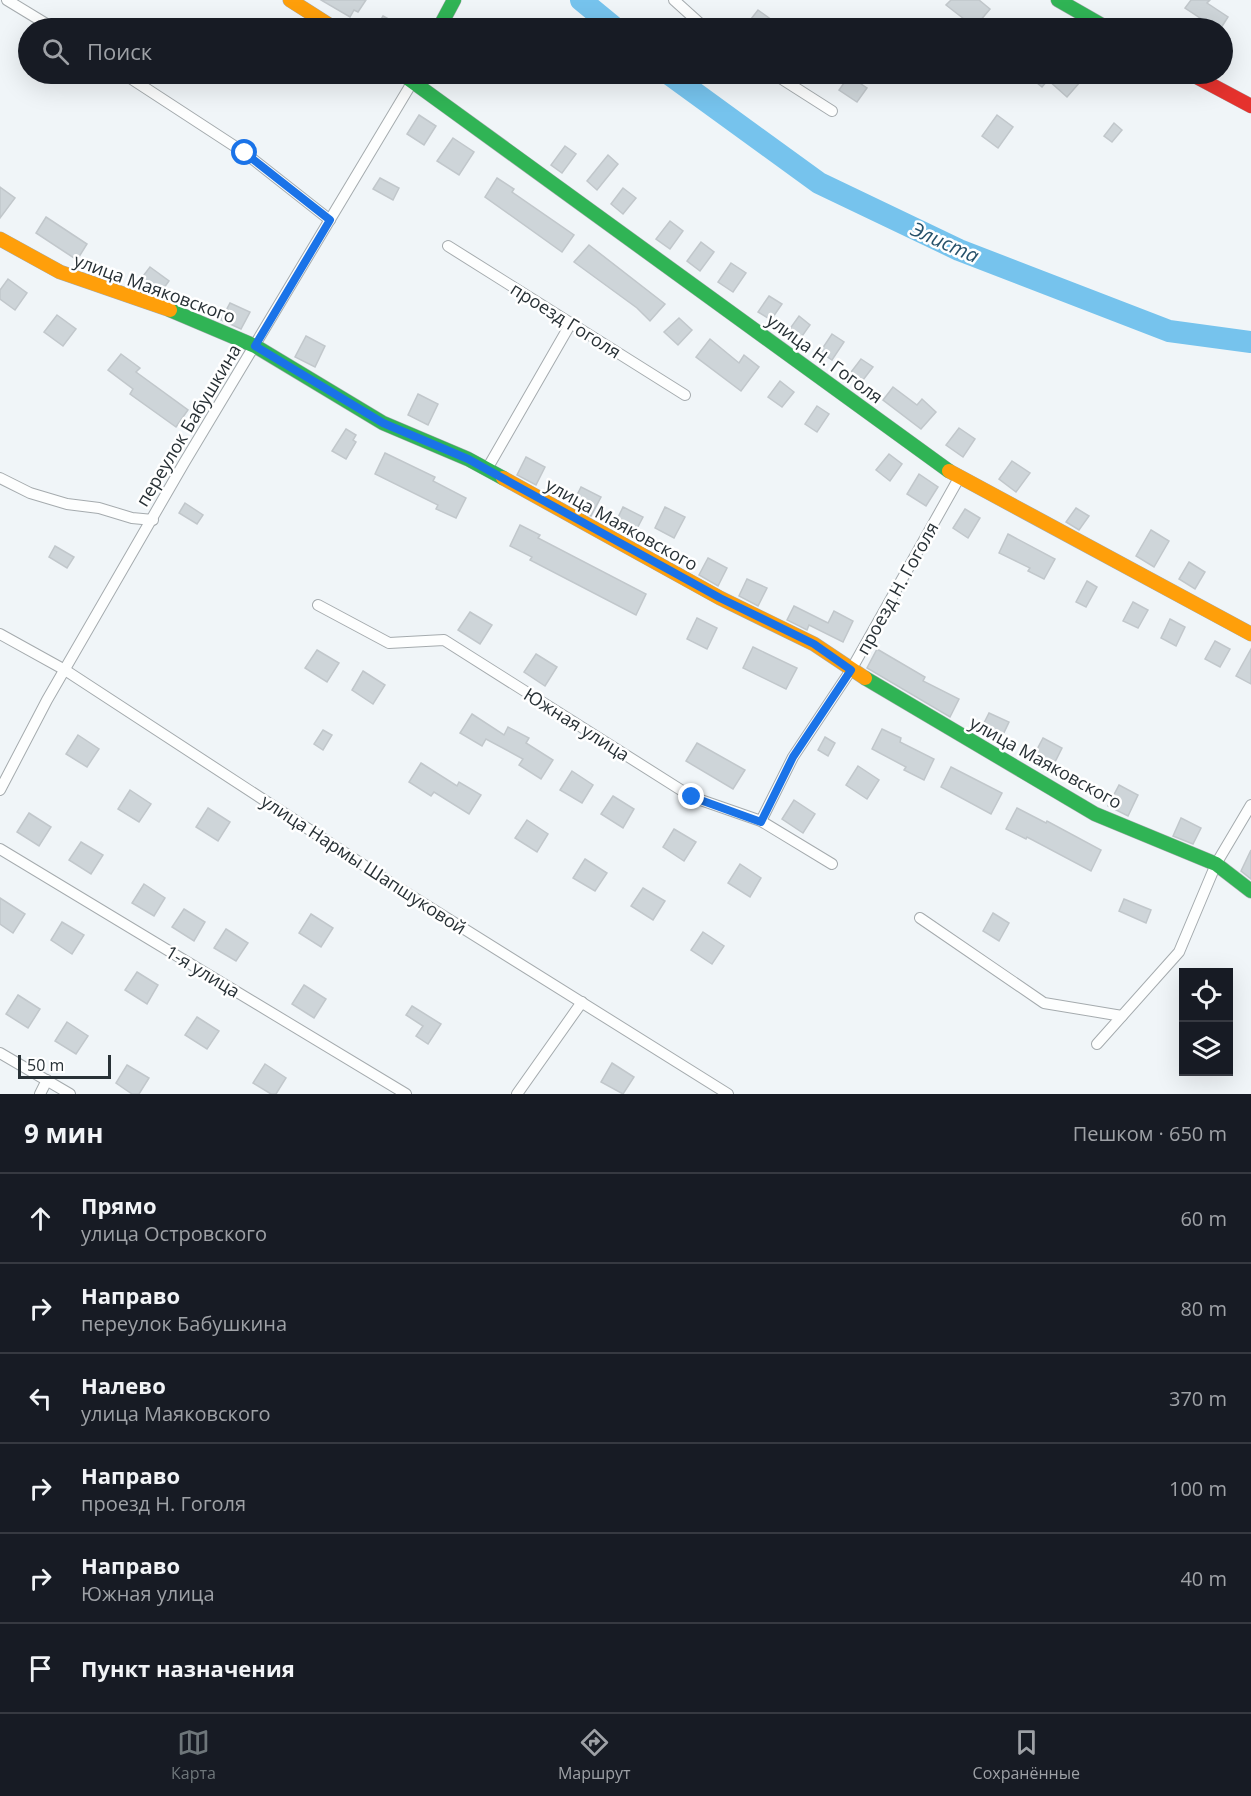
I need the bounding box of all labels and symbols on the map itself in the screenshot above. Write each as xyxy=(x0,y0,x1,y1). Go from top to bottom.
route start xyxy=(231,139,257,165)
water label: Элиста xyxy=(907,215,983,269)
street label: улица Маяковского xyxy=(71,248,239,328)
street label: проезд Гоголя xyxy=(506,276,626,364)
street label: улица Н. Гоголя xyxy=(762,308,888,408)
street label: переулок Бабушкина xyxy=(130,339,246,511)
street label: улица Маяковского xyxy=(542,472,702,576)
street label: проезд Н. Гоголя xyxy=(850,517,944,659)
street label: Южная улица xyxy=(520,682,634,766)
street label: улица Маяковского xyxy=(966,710,1126,814)
route end xyxy=(678,783,704,809)
street label: улица Нармы Шапшуковой xyxy=(257,789,471,939)
street label: 1-я улица xyxy=(161,939,245,1003)
scale bar xyxy=(18,1052,111,1080)

